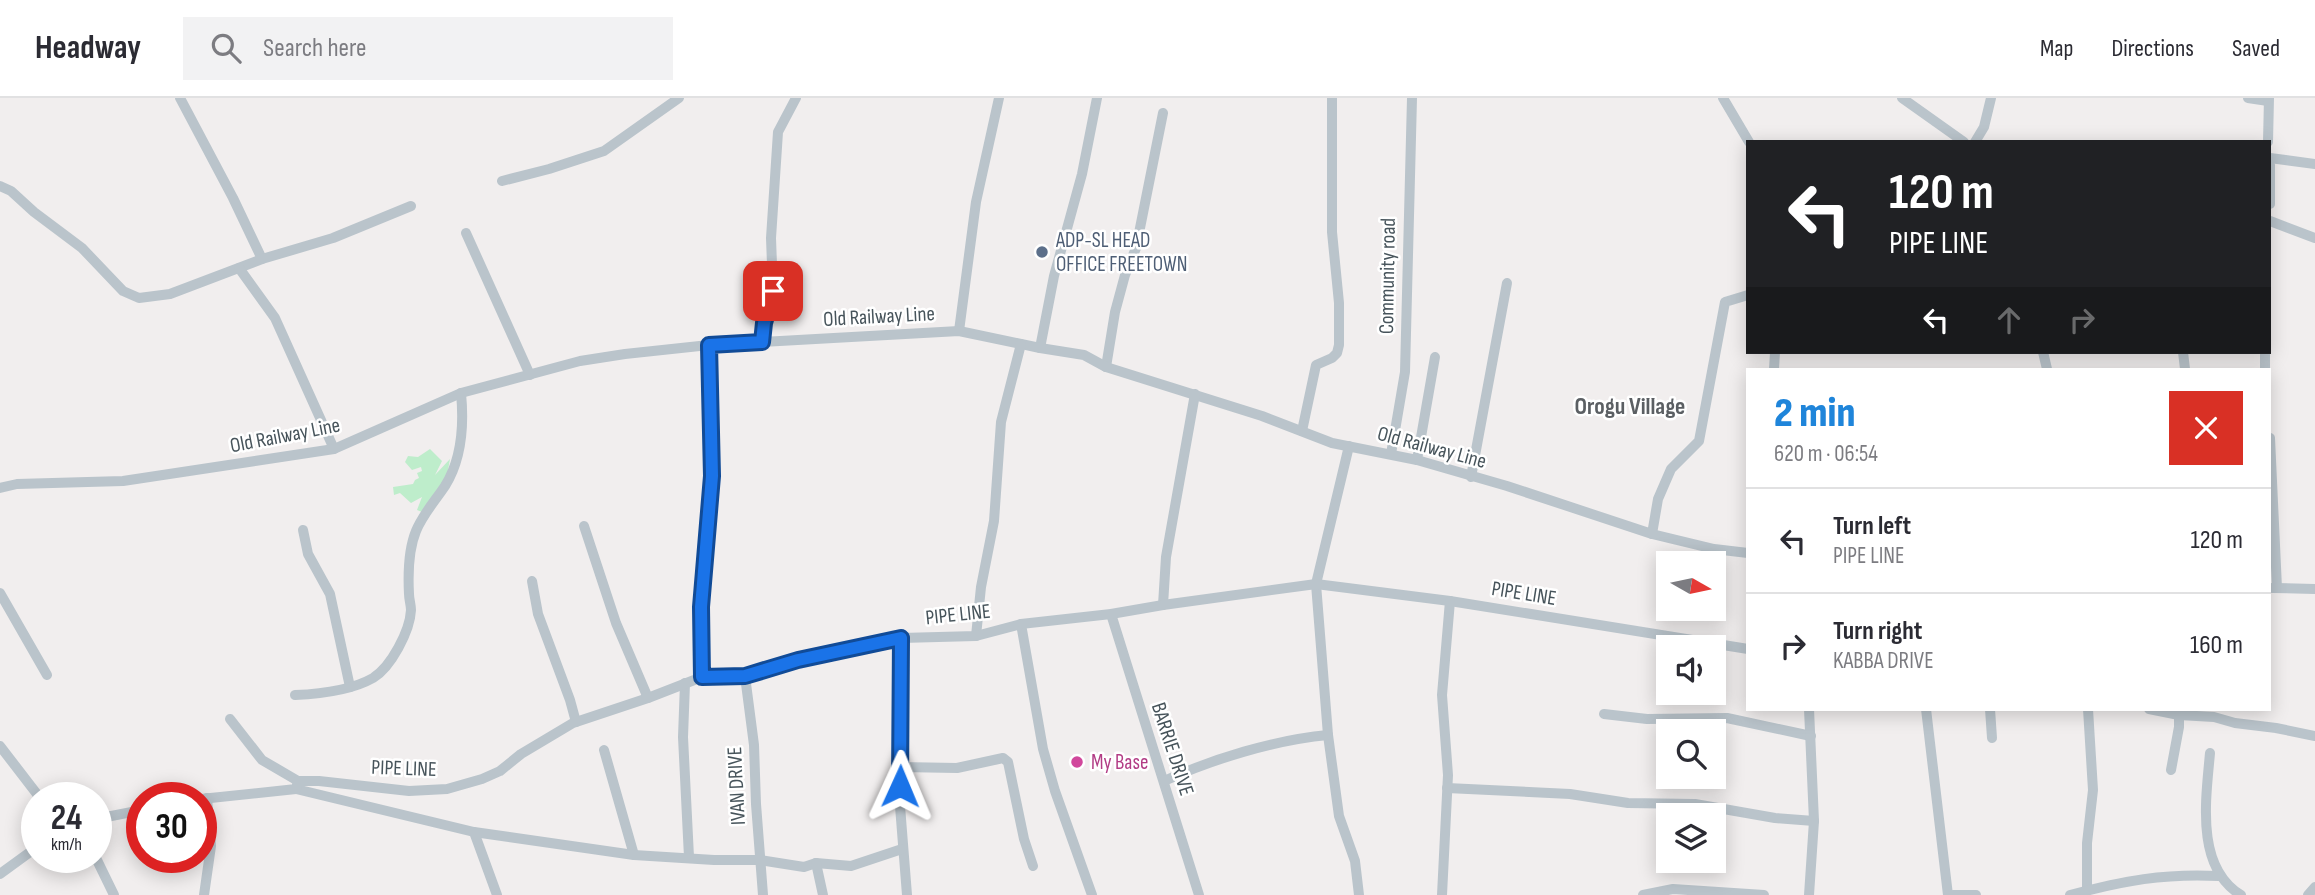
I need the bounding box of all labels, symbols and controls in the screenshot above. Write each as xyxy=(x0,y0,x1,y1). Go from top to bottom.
search box xyxy=(183,17,673,80)
text: Headway xyxy=(35,28,141,68)
icon: search xyxy=(207,29,245,67)
text: Search here xyxy=(263,33,366,64)
text: Map xyxy=(2040,34,2073,63)
text: Directions xyxy=(2111,34,2194,63)
text: Saved xyxy=(2232,34,2280,63)
text: 120 m xyxy=(1889,164,1994,223)
icon: left xyxy=(1774,168,1865,259)
street label: Community road xyxy=(1374,218,1401,334)
text: PIPE LINE xyxy=(1889,224,1989,263)
place label: ADP-SL HEAD OFFICE FREETOWN xyxy=(1055,228,1187,277)
marker: ADP-SL HEAD OFFICE FREETOWN xyxy=(1034,244,1050,260)
pin xyxy=(743,261,803,321)
icon: arrive xyxy=(754,272,792,310)
street label: Old Railway Line xyxy=(823,301,935,332)
icon: left xyxy=(1917,301,1955,339)
icon: ahead xyxy=(1990,301,2028,339)
icon: right xyxy=(2063,301,2101,339)
text: 2 min xyxy=(1774,388,1855,439)
button: close xyxy=(2169,391,2243,465)
district label: Orogu Village xyxy=(1575,392,1685,421)
street label: Old Railway Line xyxy=(228,413,342,458)
street label: Old Railway Line xyxy=(1375,421,1489,474)
text: 620 m · 06:54 xyxy=(1774,440,1878,468)
text: Turn left xyxy=(1833,511,1911,542)
icon: left xyxy=(1774,522,1812,560)
text: 120 m xyxy=(2190,525,2243,556)
text: PIPE LINE xyxy=(1833,542,1905,570)
north arrow xyxy=(1656,551,1726,621)
map controls xyxy=(1656,551,1726,873)
street label: PIPE LINE xyxy=(1490,576,1558,611)
street label: PIPE LINE xyxy=(924,599,992,630)
text: Turn right xyxy=(1833,616,1922,647)
icon: right xyxy=(1774,627,1812,665)
text: 160 m xyxy=(2190,630,2243,661)
button: sound xyxy=(1656,635,1726,705)
text: KABBA DRIVE xyxy=(1833,647,1934,675)
street label: BARRIE DRIVE xyxy=(1146,699,1199,799)
button: search xyxy=(1656,719,1726,789)
street label: IVAN DRIVE xyxy=(722,746,751,826)
position arrow xyxy=(863,749,937,823)
place label: My Base xyxy=(1091,750,1148,775)
marker: My Base xyxy=(1069,754,1085,770)
street label: PIPE LINE xyxy=(371,755,437,782)
speed limit sign: 30 xyxy=(126,782,217,873)
text: 24 xyxy=(51,797,82,840)
button: layers xyxy=(1656,803,1726,873)
text: km/h xyxy=(51,834,82,855)

